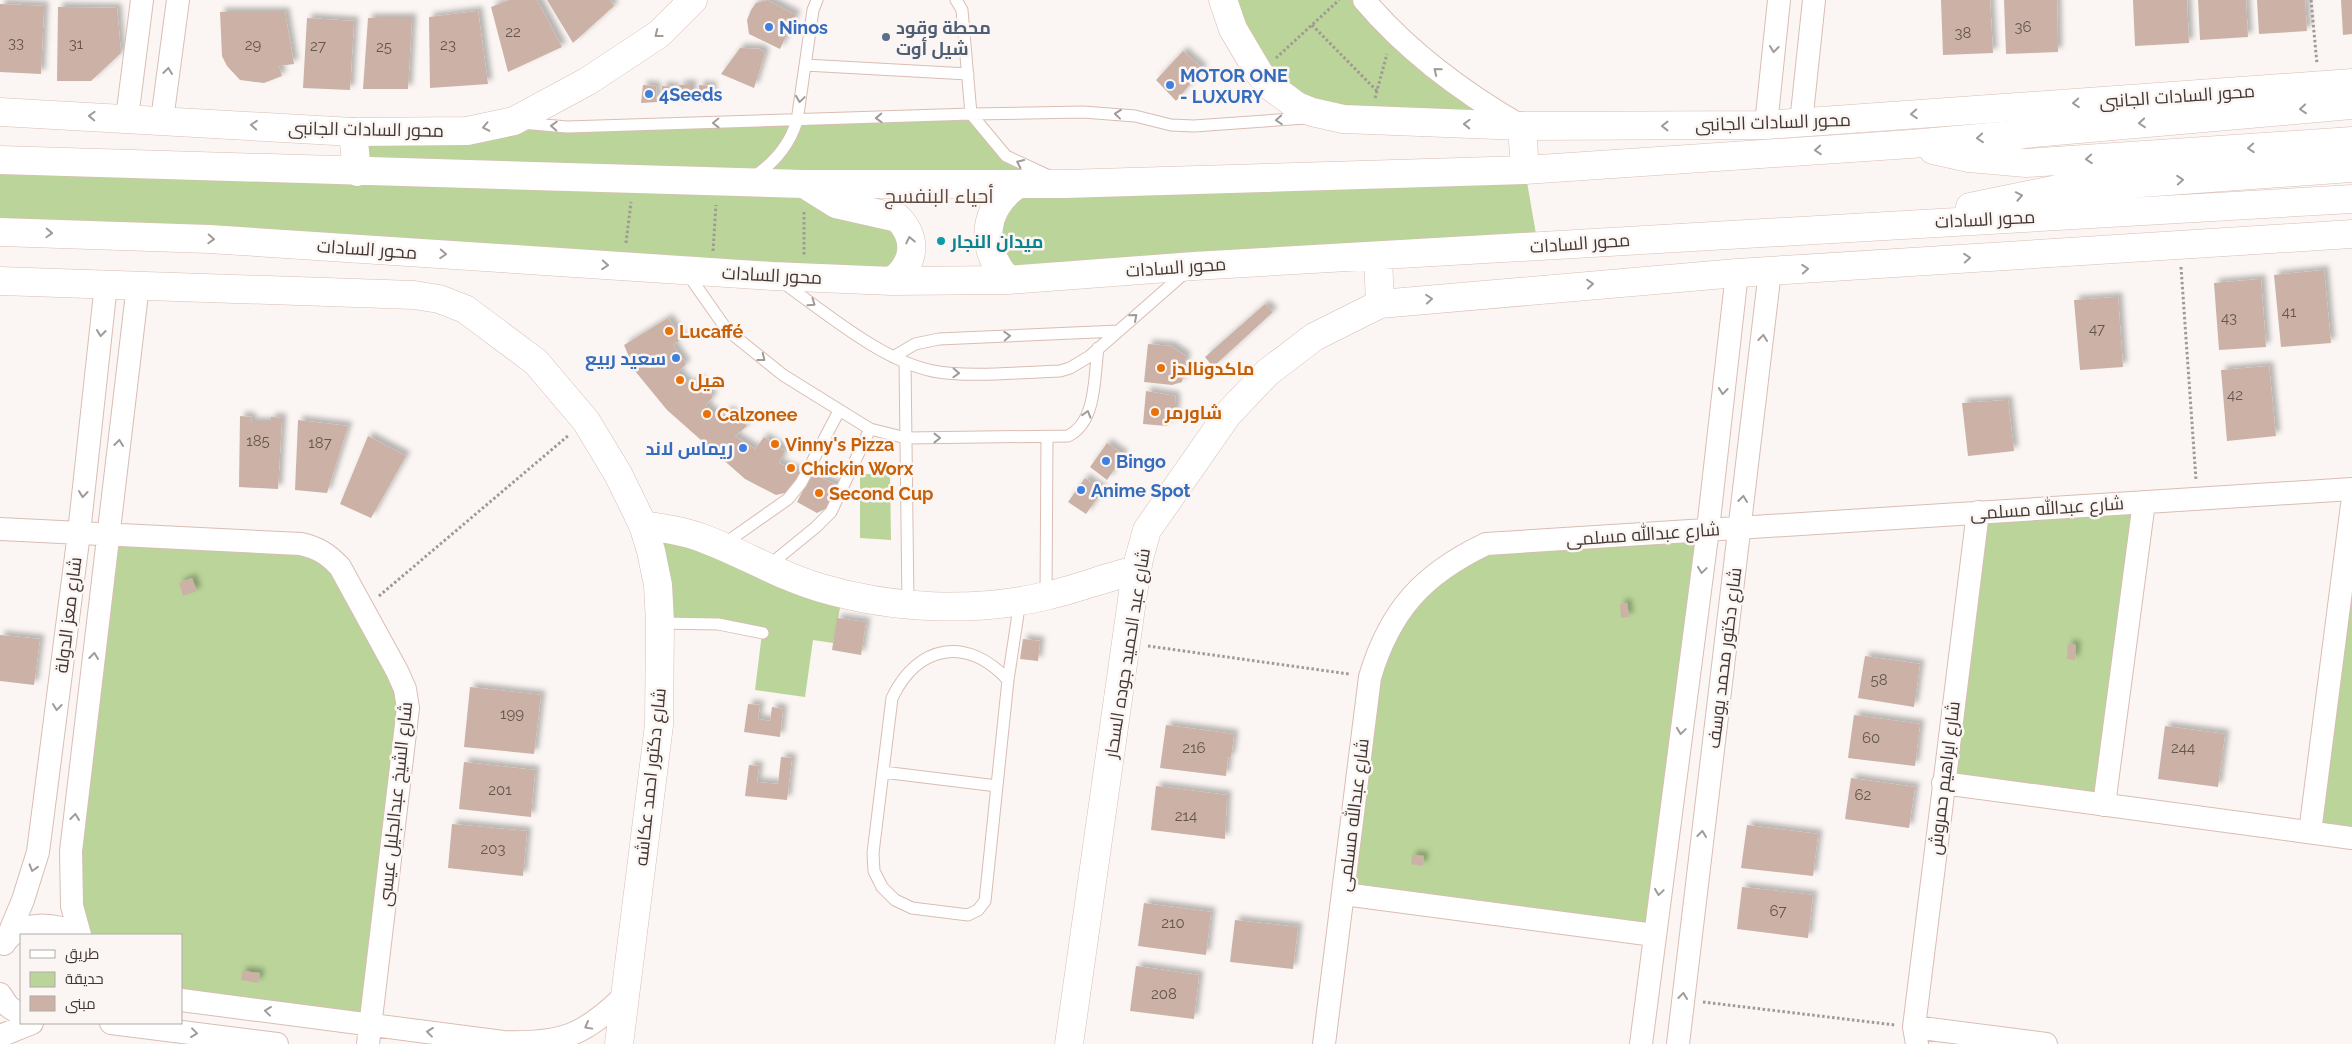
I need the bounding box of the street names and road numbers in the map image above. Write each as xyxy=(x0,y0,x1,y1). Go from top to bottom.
street label: محور السادات الجانبى xyxy=(2099,80,2256,113)
street label: محور السادات الجانبى xyxy=(1695,109,1851,136)
street label: محور السادات الجانبى xyxy=(288,117,444,142)
street label: محور السادات xyxy=(1934,206,2036,233)
street label: محور السادات xyxy=(1529,229,1631,258)
street label: محور السادات xyxy=(316,235,418,264)
street label: محور السادات xyxy=(1125,253,1227,282)
street label: محور السادات xyxy=(721,262,823,289)
street label: شارع عبدالله مسلمى xyxy=(1969,491,2125,526)
street label: شارع عبدالله مسلمى xyxy=(1565,517,1721,552)
street label: شارع عبد الحميد جوده السحار xyxy=(1100,547,1156,761)
street label: شارع معز الدولة xyxy=(50,556,88,675)
street label: شارع دكتور محمد يوسف xyxy=(1702,566,1748,750)
street label: شارع دكتور احمد عكاشه xyxy=(630,687,672,867)
street label: شارع ابراهيم حمروش xyxy=(1924,700,1966,856)
street label: شارع الشيخ عبدالجليل عيسى xyxy=(374,701,418,908)
street label: شارع عبدالله مسلمى xyxy=(1332,737,1375,893)

